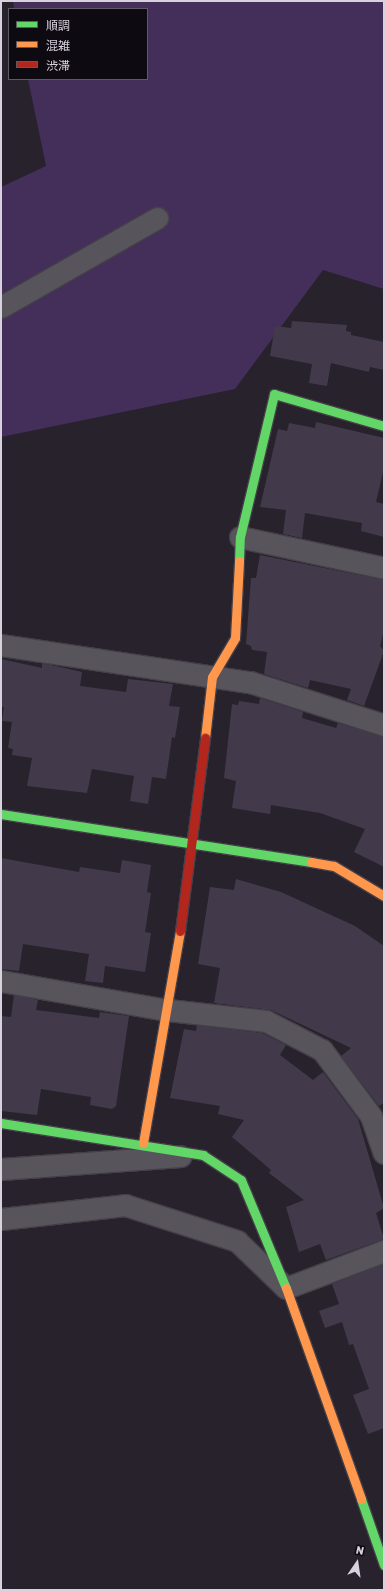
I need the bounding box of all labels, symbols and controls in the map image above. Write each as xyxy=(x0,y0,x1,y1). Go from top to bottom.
legend xyxy=(8,8,148,80)
text: 順調 xyxy=(46,19,70,33)
text: 混雑 xyxy=(46,39,70,53)
text: 渋滞 xyxy=(46,59,70,73)
north arrow xyxy=(337,1543,377,1583)
text: N xyxy=(354,1544,365,1558)

